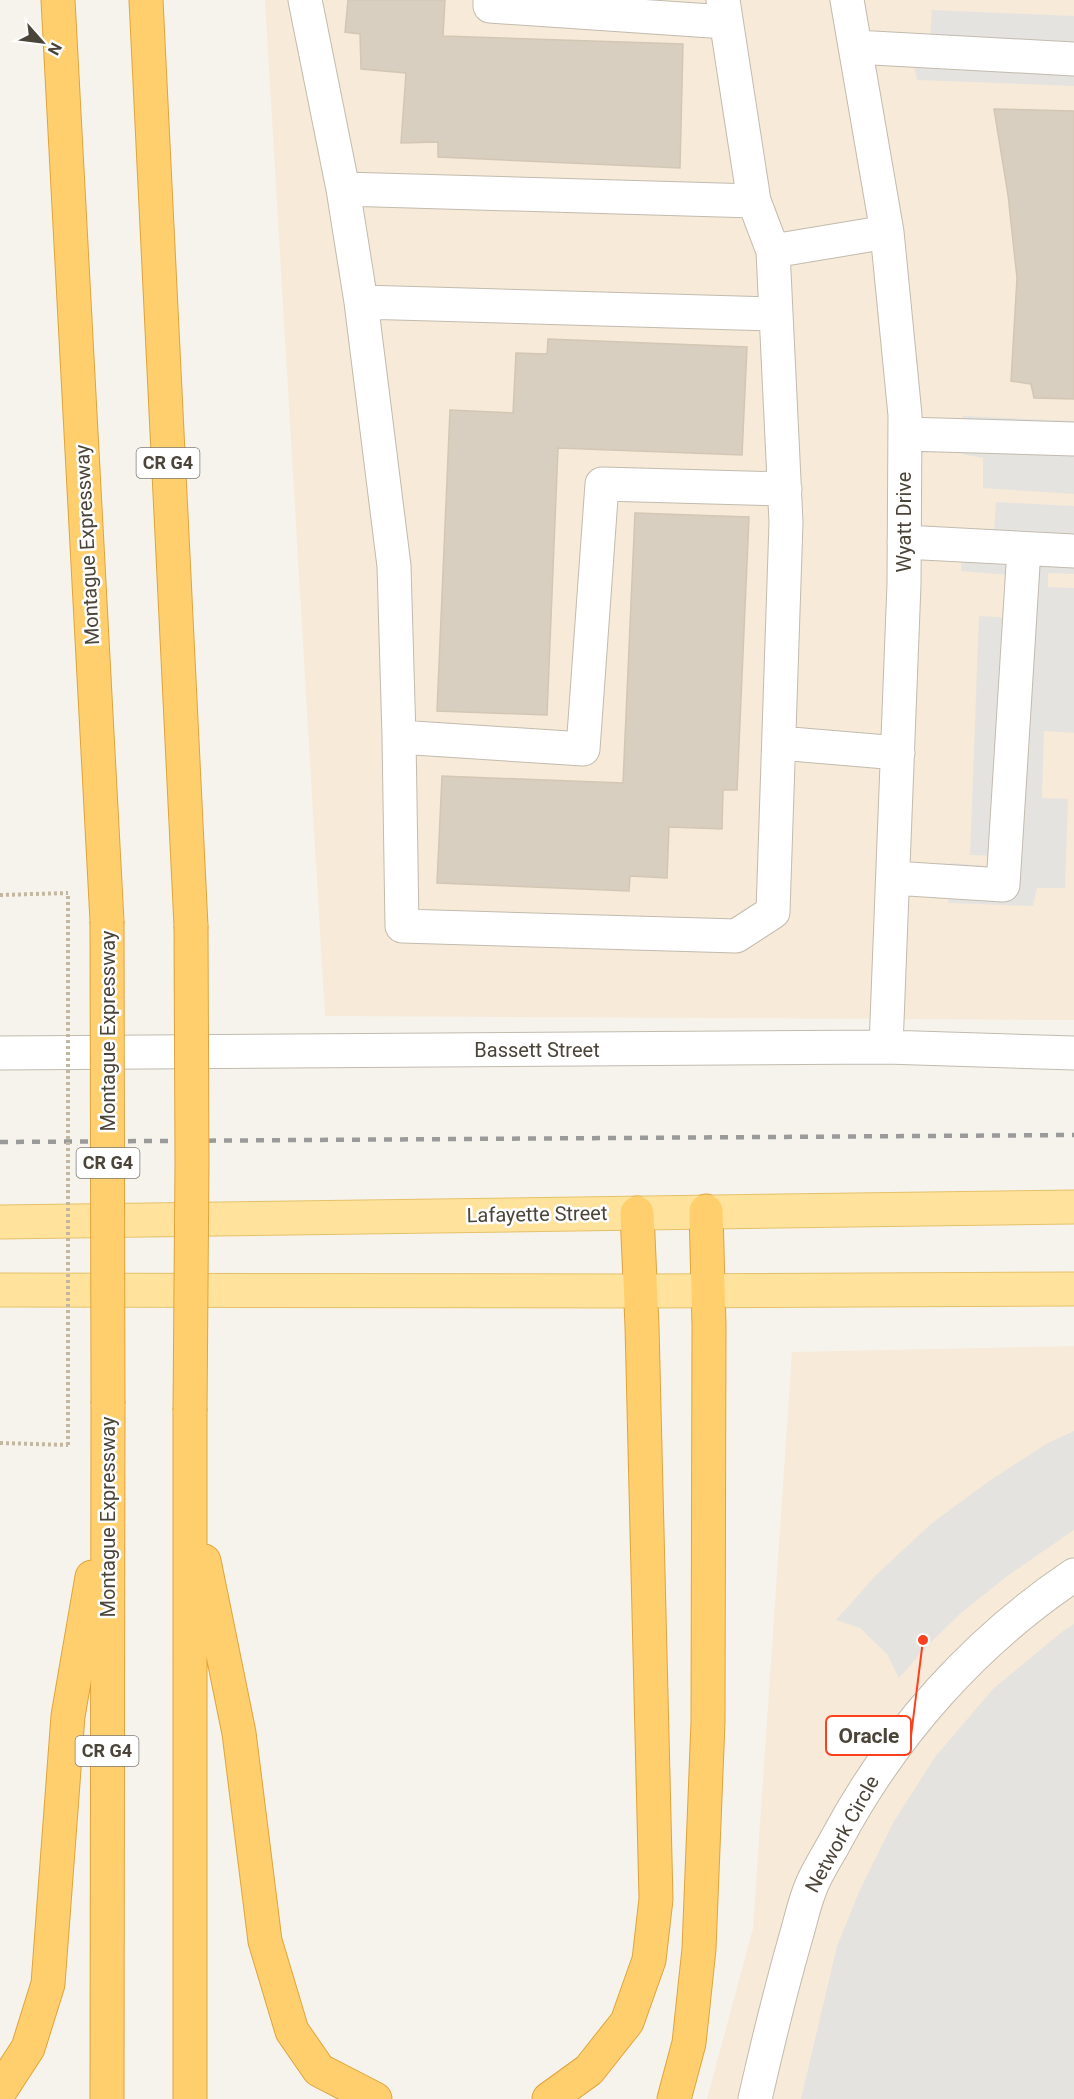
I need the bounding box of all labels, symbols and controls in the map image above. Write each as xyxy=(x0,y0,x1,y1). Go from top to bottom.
north arrow xyxy=(12,12,72,72)
text: N xyxy=(44,39,66,58)
street label: Montague Expressway xyxy=(70,444,104,646)
road number: CR G4 xyxy=(136,448,200,478)
street label: Wyatt Drive xyxy=(892,472,916,572)
street label: Montague Expressway xyxy=(96,930,120,1131)
street label: Bassett Street xyxy=(474,1038,600,1062)
road number: CR G4 xyxy=(76,1148,140,1178)
street label: Lafayette Street xyxy=(466,1201,608,1227)
street label: Montague Expressway xyxy=(96,1416,120,1617)
callout: Oracle xyxy=(826,1716,911,1755)
text: Oracle xyxy=(839,1724,899,1748)
road number: CR G4 xyxy=(76,1736,138,1766)
street label: Network Circle xyxy=(800,1771,884,1897)

